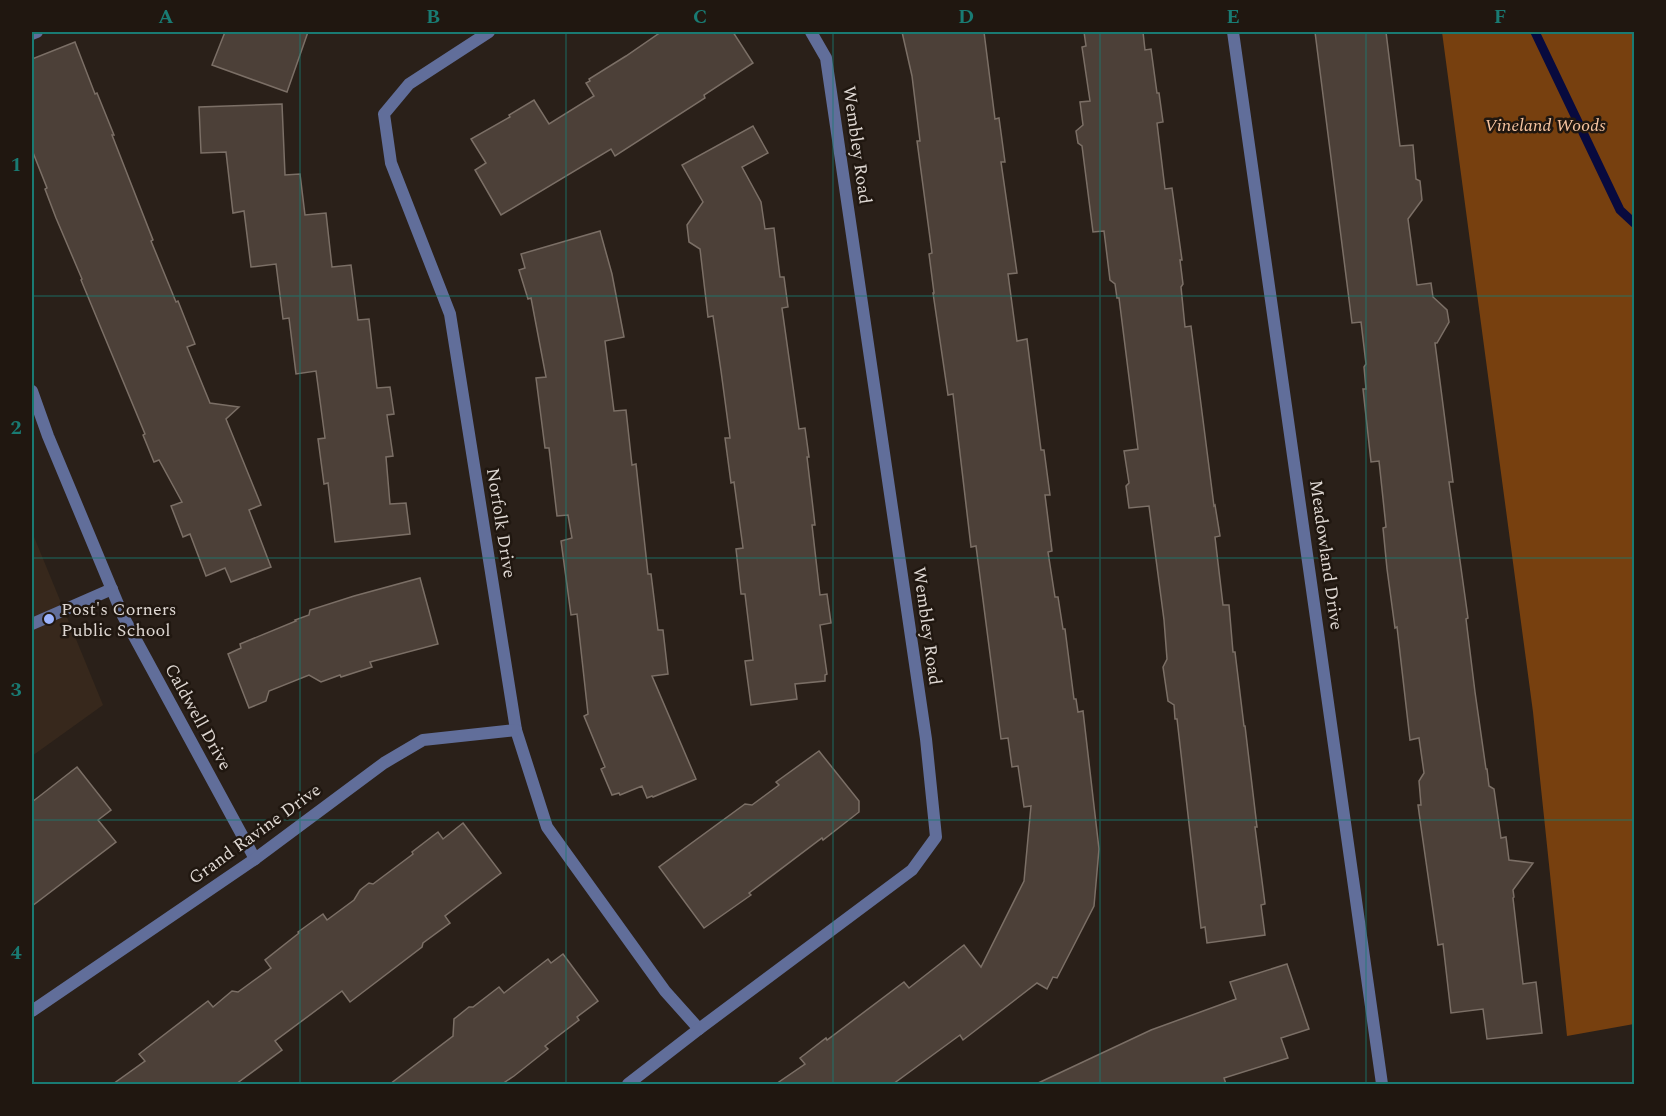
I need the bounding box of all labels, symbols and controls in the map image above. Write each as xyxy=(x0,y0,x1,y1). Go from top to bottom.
text: A xyxy=(158,2,174,32)
text: B xyxy=(426,2,440,32)
text: C xyxy=(693,2,707,32)
text: D xyxy=(958,2,974,32)
text: E xyxy=(1226,2,1240,32)
text: F xyxy=(1494,2,1506,32)
street label: Wembley Road xyxy=(835,84,879,206)
park label: Vineland Woods xyxy=(1484,112,1606,139)
text: 1 xyxy=(10,150,22,180)
text: 2 xyxy=(10,413,22,443)
street label: Norfolk Drive xyxy=(479,466,523,580)
street label: Meadowland Drive xyxy=(1302,478,1350,632)
street label: Wembley Road xyxy=(905,565,949,687)
place label: Post's Corners Public School xyxy=(61,596,177,644)
marker: Post's Corners Public School xyxy=(42,612,56,626)
street label: Caldwell Drive xyxy=(157,659,239,775)
text: 3 xyxy=(10,675,22,705)
street label: Grand Ravine Drive xyxy=(183,777,327,891)
text: 4 xyxy=(10,938,22,968)

